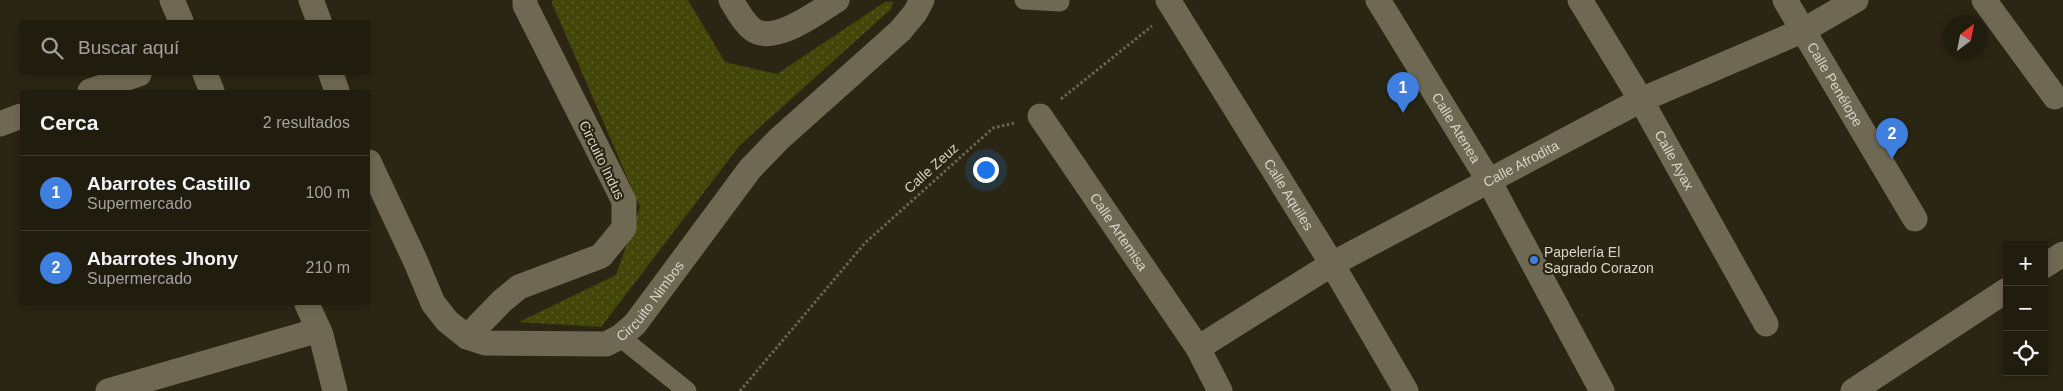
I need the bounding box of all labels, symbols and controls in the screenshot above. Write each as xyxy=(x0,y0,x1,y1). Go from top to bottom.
north arrow xyxy=(1943,15,1988,60)
search box xyxy=(20,20,370,75)
icon: search xyxy=(38,34,66,62)
text: Buscar aquí xyxy=(78,37,179,58)
street label: Calle Penélope xyxy=(1804,39,1866,129)
pin: 1 xyxy=(1387,72,1419,113)
street label: Calle Atenea xyxy=(1429,90,1484,166)
text: Cerca xyxy=(40,111,98,134)
text: 2 resultados xyxy=(263,114,350,131)
street label: Circuito Indus xyxy=(576,118,628,202)
pin: 2 xyxy=(1876,118,1908,159)
street label: Calle Ayax xyxy=(1651,127,1698,193)
street label: Calle Afrodita xyxy=(1480,137,1562,190)
street label: Calle Zeuz xyxy=(901,140,961,196)
street label: Calle Aquiles xyxy=(1261,156,1317,233)
your location xyxy=(973,157,999,183)
text: Abarrotes Castillo xyxy=(87,173,251,194)
text: 1 xyxy=(52,184,60,201)
text: 100 m xyxy=(306,184,350,201)
street label: Calle Artemisa xyxy=(1087,190,1151,274)
text: Supermercado xyxy=(87,195,192,212)
map controls xyxy=(2003,241,2048,376)
button: + xyxy=(2003,241,2048,286)
place label: Papelería El Sagrado Corazon xyxy=(1544,244,1654,276)
text: Abarrotes Jhony xyxy=(87,248,238,269)
marker: Papelería El Sagrado Corazon xyxy=(1528,254,1540,266)
street label: Circuito Nimbos xyxy=(613,258,687,345)
text: 2 xyxy=(52,259,60,276)
text: 210 m xyxy=(306,259,350,276)
text: Supermercado xyxy=(87,270,192,287)
button: − xyxy=(2003,286,2048,331)
button: locate xyxy=(2003,331,2048,376)

